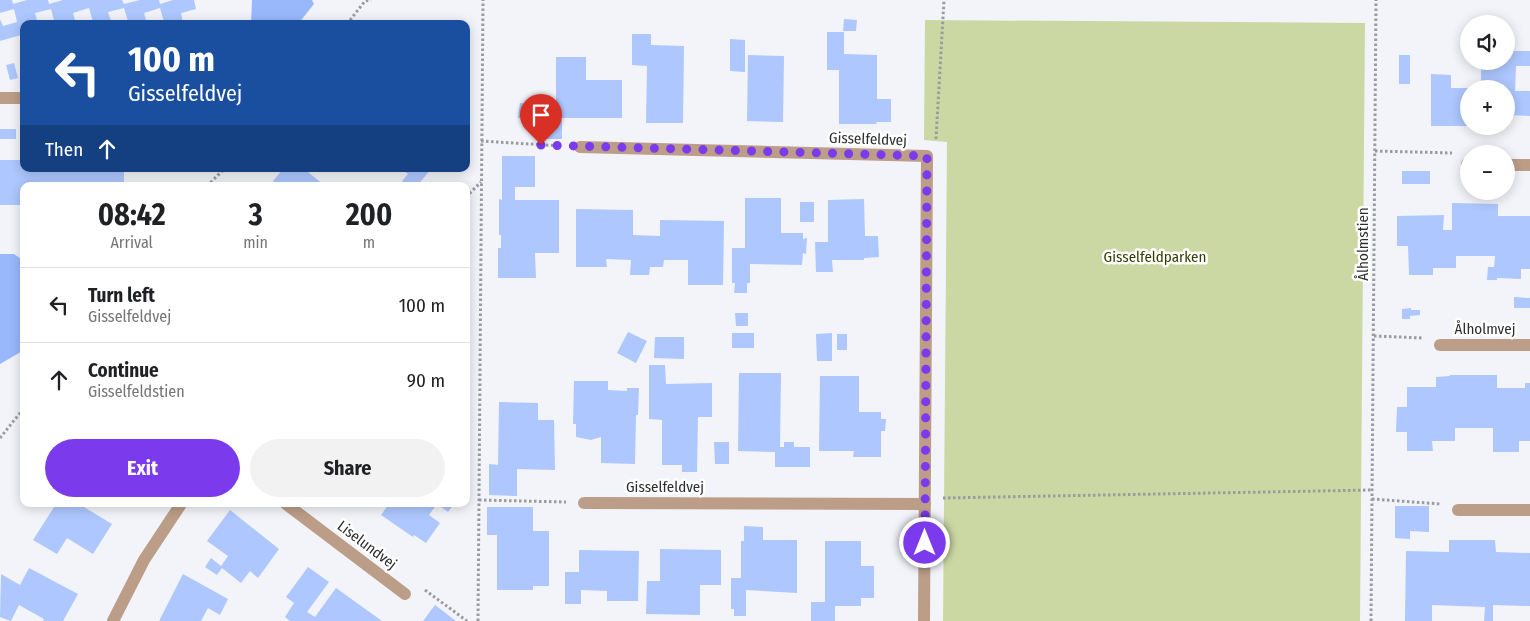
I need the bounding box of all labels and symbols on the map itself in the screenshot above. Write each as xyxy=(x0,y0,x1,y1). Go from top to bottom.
pin xyxy=(520,94,562,145)
street label: Gisselfeldvej xyxy=(829,129,907,149)
street label: Ålholmstien xyxy=(1354,207,1372,281)
park label: Gisselfeldparken xyxy=(1104,248,1206,266)
street label: Ålholmvej xyxy=(1455,320,1515,338)
street label: Gisselfeldvej xyxy=(626,478,704,496)
position arrow xyxy=(898,516,950,568)
street label: Liselundvej xyxy=(334,517,400,573)

